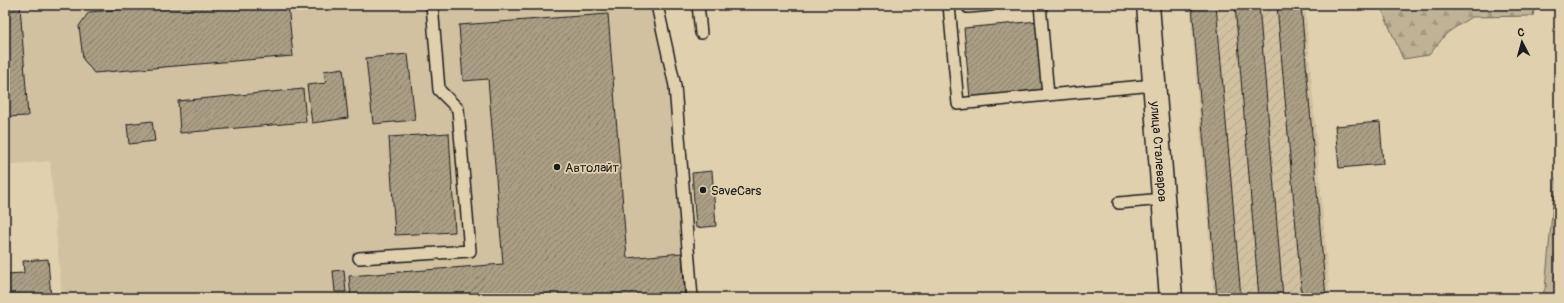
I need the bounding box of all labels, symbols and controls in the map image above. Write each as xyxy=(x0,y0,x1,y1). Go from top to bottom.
north arrow xyxy=(1502,22,1542,62)
text: С xyxy=(1517,26,1525,39)
street label: улица Сталеваров xyxy=(1146,100,1170,203)
place label: Автолайт xyxy=(565,160,619,176)
marker: Автолайт xyxy=(552,162,562,172)
place label: SaveCars xyxy=(711,183,762,199)
marker: SaveCars xyxy=(698,185,708,195)

